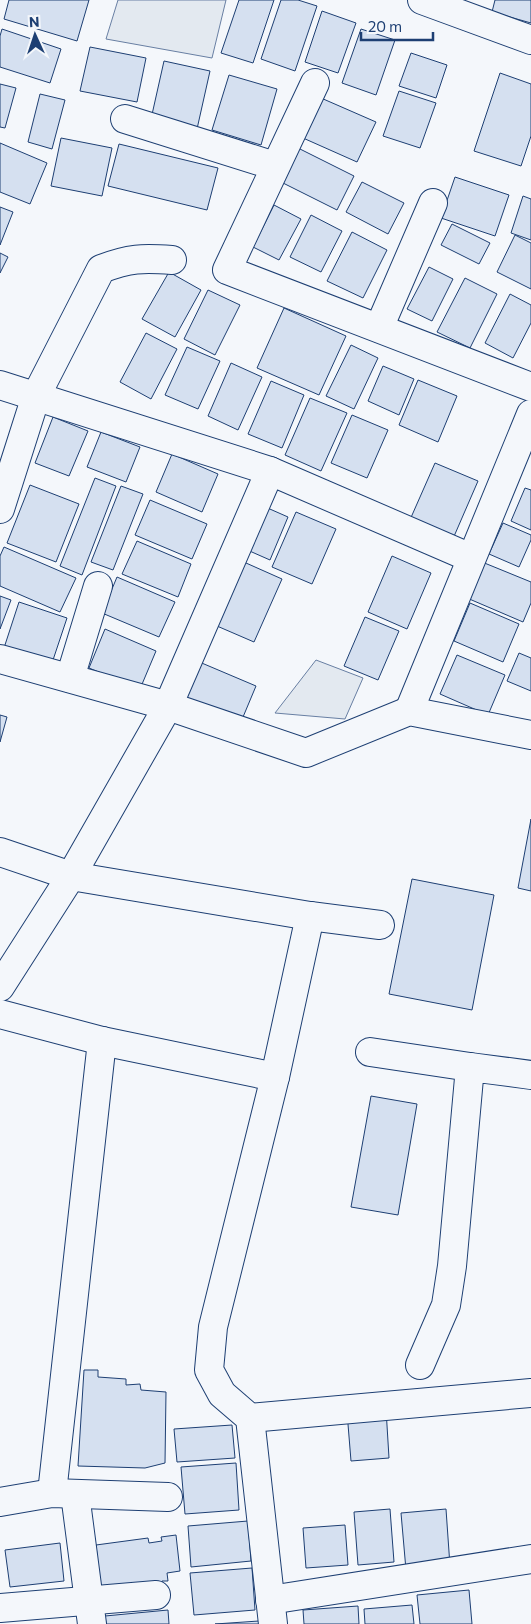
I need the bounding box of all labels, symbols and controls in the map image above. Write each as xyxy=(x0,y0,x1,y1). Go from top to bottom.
north arrow xyxy=(10,10,60,60)
scale bar xyxy=(361,10,434,42)
text: N xyxy=(29,13,40,30)
text: 20 m xyxy=(368,17,402,35)

